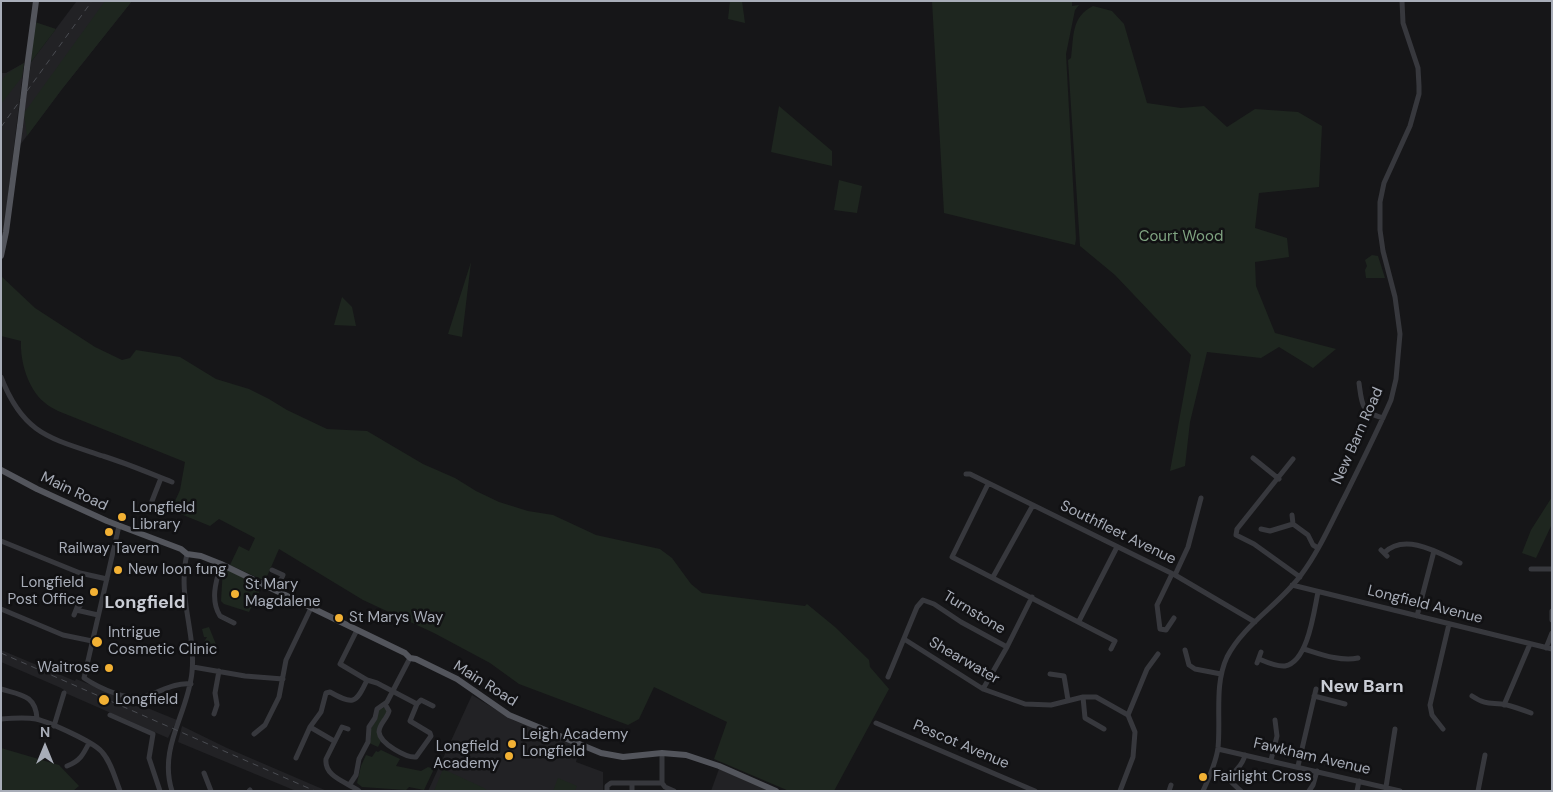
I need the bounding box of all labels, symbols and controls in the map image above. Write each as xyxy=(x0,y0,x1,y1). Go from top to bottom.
park label: Court Wood xyxy=(1139,228,1223,246)
street label: New Barn Road xyxy=(1329,385,1387,487)
street label: Main Road xyxy=(38,469,110,515)
street label: Southfleet Avenue xyxy=(1057,497,1179,569)
place label: Longfield Library xyxy=(132,499,195,534)
marker: Longfield Library xyxy=(116,511,128,523)
marker: Railway Tavern xyxy=(103,526,115,538)
place label: Railway Tavern xyxy=(59,540,159,558)
place label: New loon fung xyxy=(128,561,226,579)
marker: New loon fung xyxy=(112,564,124,576)
place label: Longfield Post Office xyxy=(8,574,84,609)
place label: St Mary Magdalene xyxy=(245,576,320,611)
street label: Longfield Avenue xyxy=(1366,582,1484,628)
marker: Longfield Post Office xyxy=(88,586,100,598)
street label: Turnstone xyxy=(940,587,1008,639)
marker: St Mary Magdalene xyxy=(229,588,241,600)
district label: Longfield xyxy=(105,592,185,614)
place label: St Marys Way xyxy=(349,609,443,627)
marker: St Marys Way xyxy=(333,612,345,624)
place label: Intrigue Cosmetic Clinic xyxy=(108,624,217,659)
street label: Shearwater xyxy=(926,634,1002,688)
marker: Intrigue Cosmetic Clinic xyxy=(90,635,104,649)
street label: Main Road xyxy=(450,657,520,711)
place label: Waitrose xyxy=(37,659,99,677)
marker: Waitrose xyxy=(103,662,115,674)
district label: New Barn xyxy=(1320,676,1404,698)
place label: Longfield xyxy=(115,691,178,709)
marker: Longfield xyxy=(97,693,111,707)
street label: Pescot Avenue xyxy=(910,717,1012,773)
north arrow xyxy=(20,722,70,772)
text: N xyxy=(40,723,50,741)
place label: Leigh Academy Longfield xyxy=(522,726,628,761)
street label: Fawkham Avenue xyxy=(1252,735,1372,779)
place label: Longfield Academy xyxy=(433,738,499,773)
marker: Leigh Academy Longfield xyxy=(506,738,518,750)
marker: Longfield Academy xyxy=(503,750,515,762)
place label: Fairlight Cross xyxy=(1213,768,1312,786)
marker: Fairlight Cross xyxy=(1197,771,1209,783)

